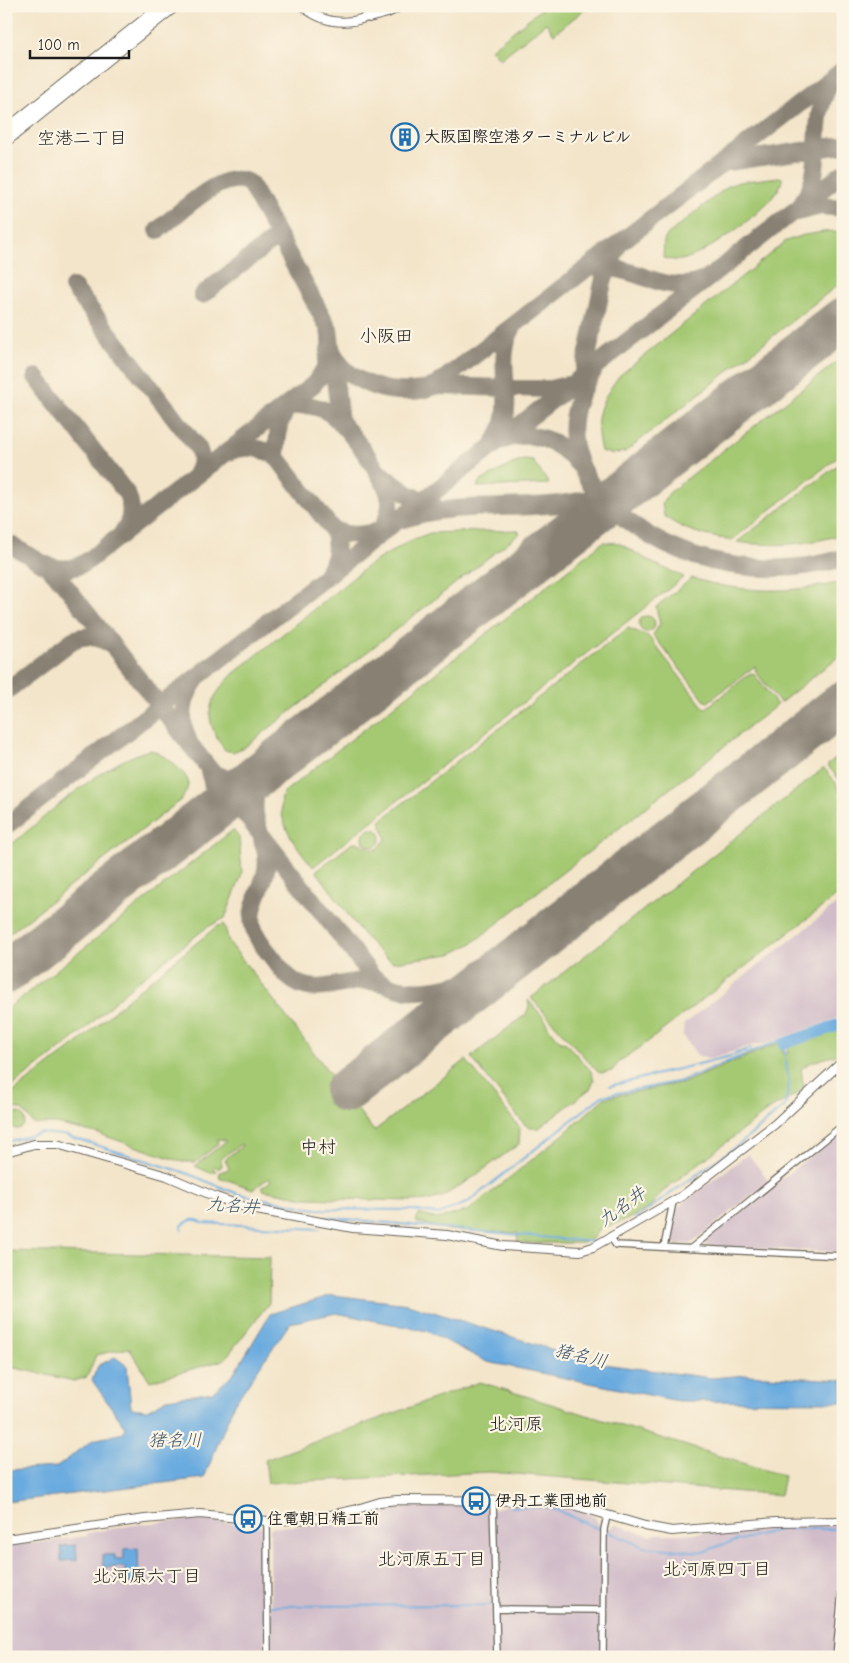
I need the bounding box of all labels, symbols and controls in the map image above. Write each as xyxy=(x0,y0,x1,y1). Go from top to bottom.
scale bar xyxy=(30,28,129,60)
text: 100 m xyxy=(38,36,80,54)
building icon: 大阪国際空港ターミナルビル xyxy=(390,122,420,152)
district label: 空港二丁目 xyxy=(37,128,127,149)
place label: 大阪国際空港ターミナルビル xyxy=(424,128,631,146)
district label: 小阪田 xyxy=(359,326,413,347)
district label: 中村 xyxy=(300,1137,336,1158)
water label: 九名井 xyxy=(594,1182,651,1231)
water label: 九名井 xyxy=(205,1194,262,1218)
water label: 猪名川 xyxy=(552,1340,610,1372)
district label: 北河原 xyxy=(489,1414,543,1435)
water label: 猪名川 xyxy=(148,1430,202,1451)
bus stop icon: 伊丹工業団地前 xyxy=(461,1486,491,1516)
place label: 伊丹工業団地前 xyxy=(495,1492,607,1510)
bus stop icon: 住電朝日精工前 xyxy=(233,1504,263,1534)
place label: 住電朝日精工前 xyxy=(267,1510,379,1528)
district label: 北河原五丁目 xyxy=(378,1549,486,1570)
district label: 北河原四丁目 xyxy=(663,1559,771,1580)
district label: 北河原六丁目 xyxy=(93,1566,201,1587)

